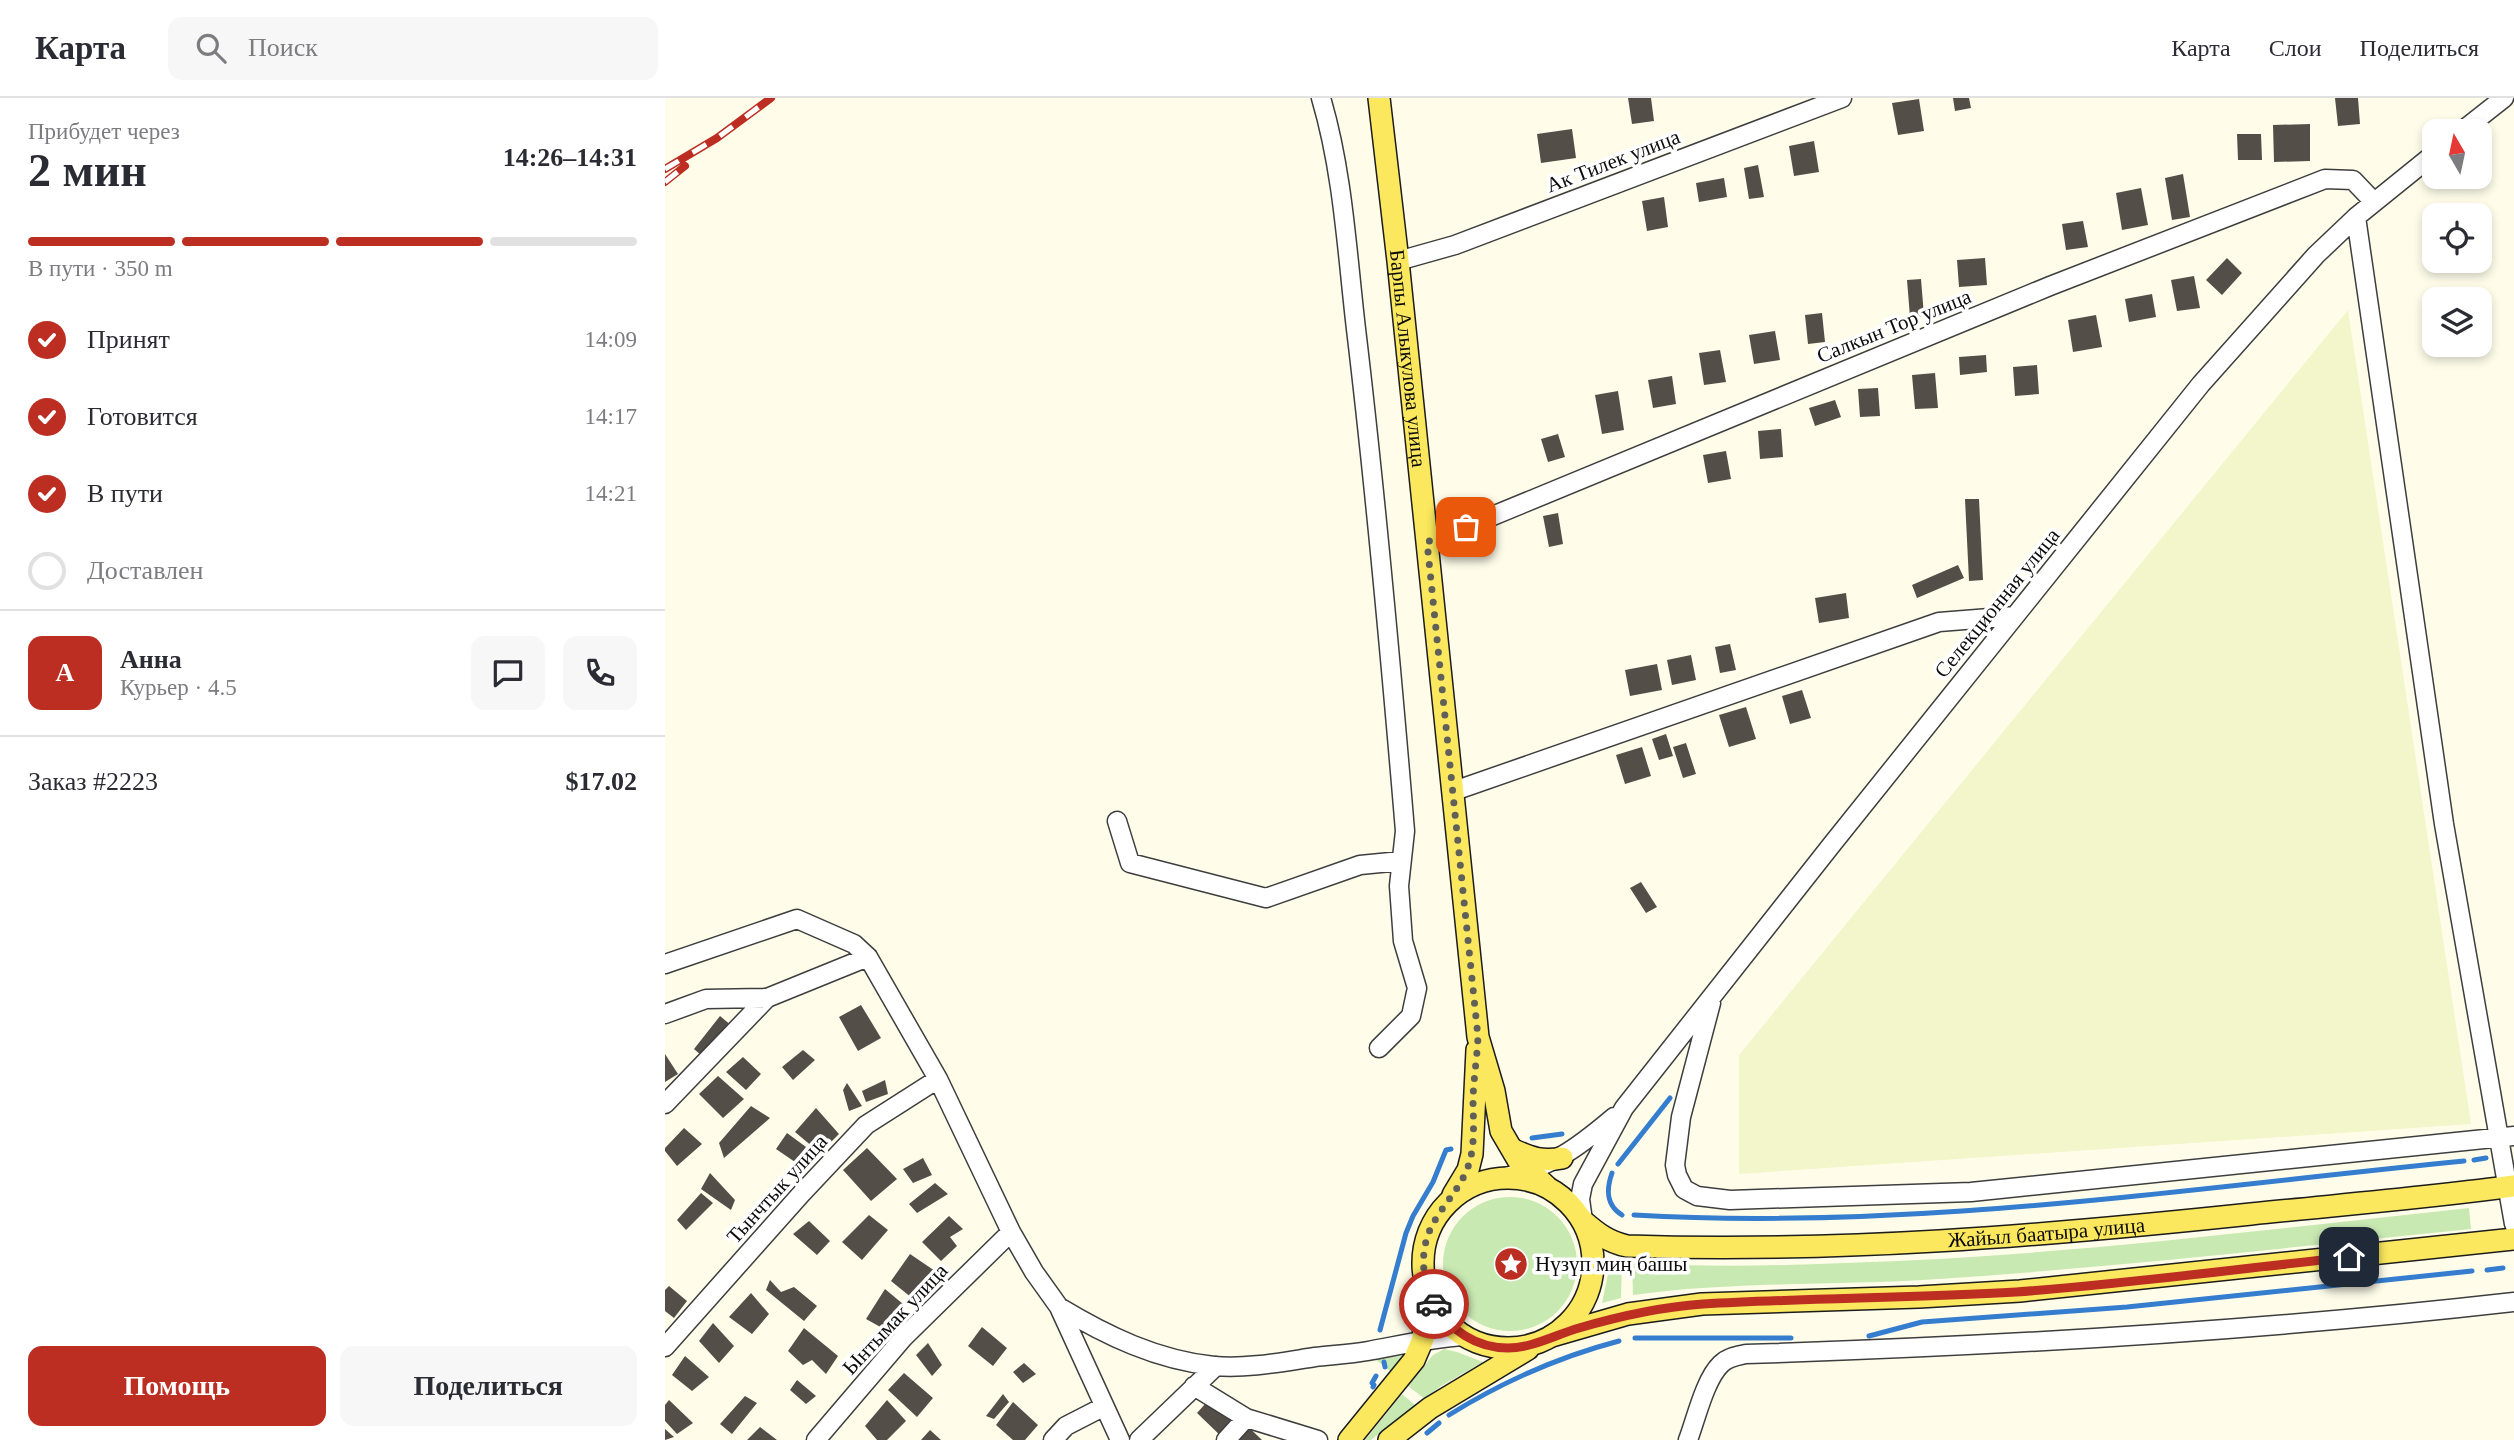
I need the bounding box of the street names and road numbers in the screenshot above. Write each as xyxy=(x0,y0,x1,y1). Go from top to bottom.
street label: Ак Тилек улица xyxy=(1543,124,1684,198)
street label: Барпы Алыкулова улица xyxy=(1385,248,1431,469)
street label: Салкын Тор улица xyxy=(1813,284,1975,368)
street label: Селекционная улица xyxy=(1929,523,2065,682)
street label: Тынчтык улица xyxy=(722,1129,833,1248)
street label: Жайыл баатыра улица xyxy=(1947,1213,2147,1252)
street label: Ынтымак улица xyxy=(838,1258,953,1379)

